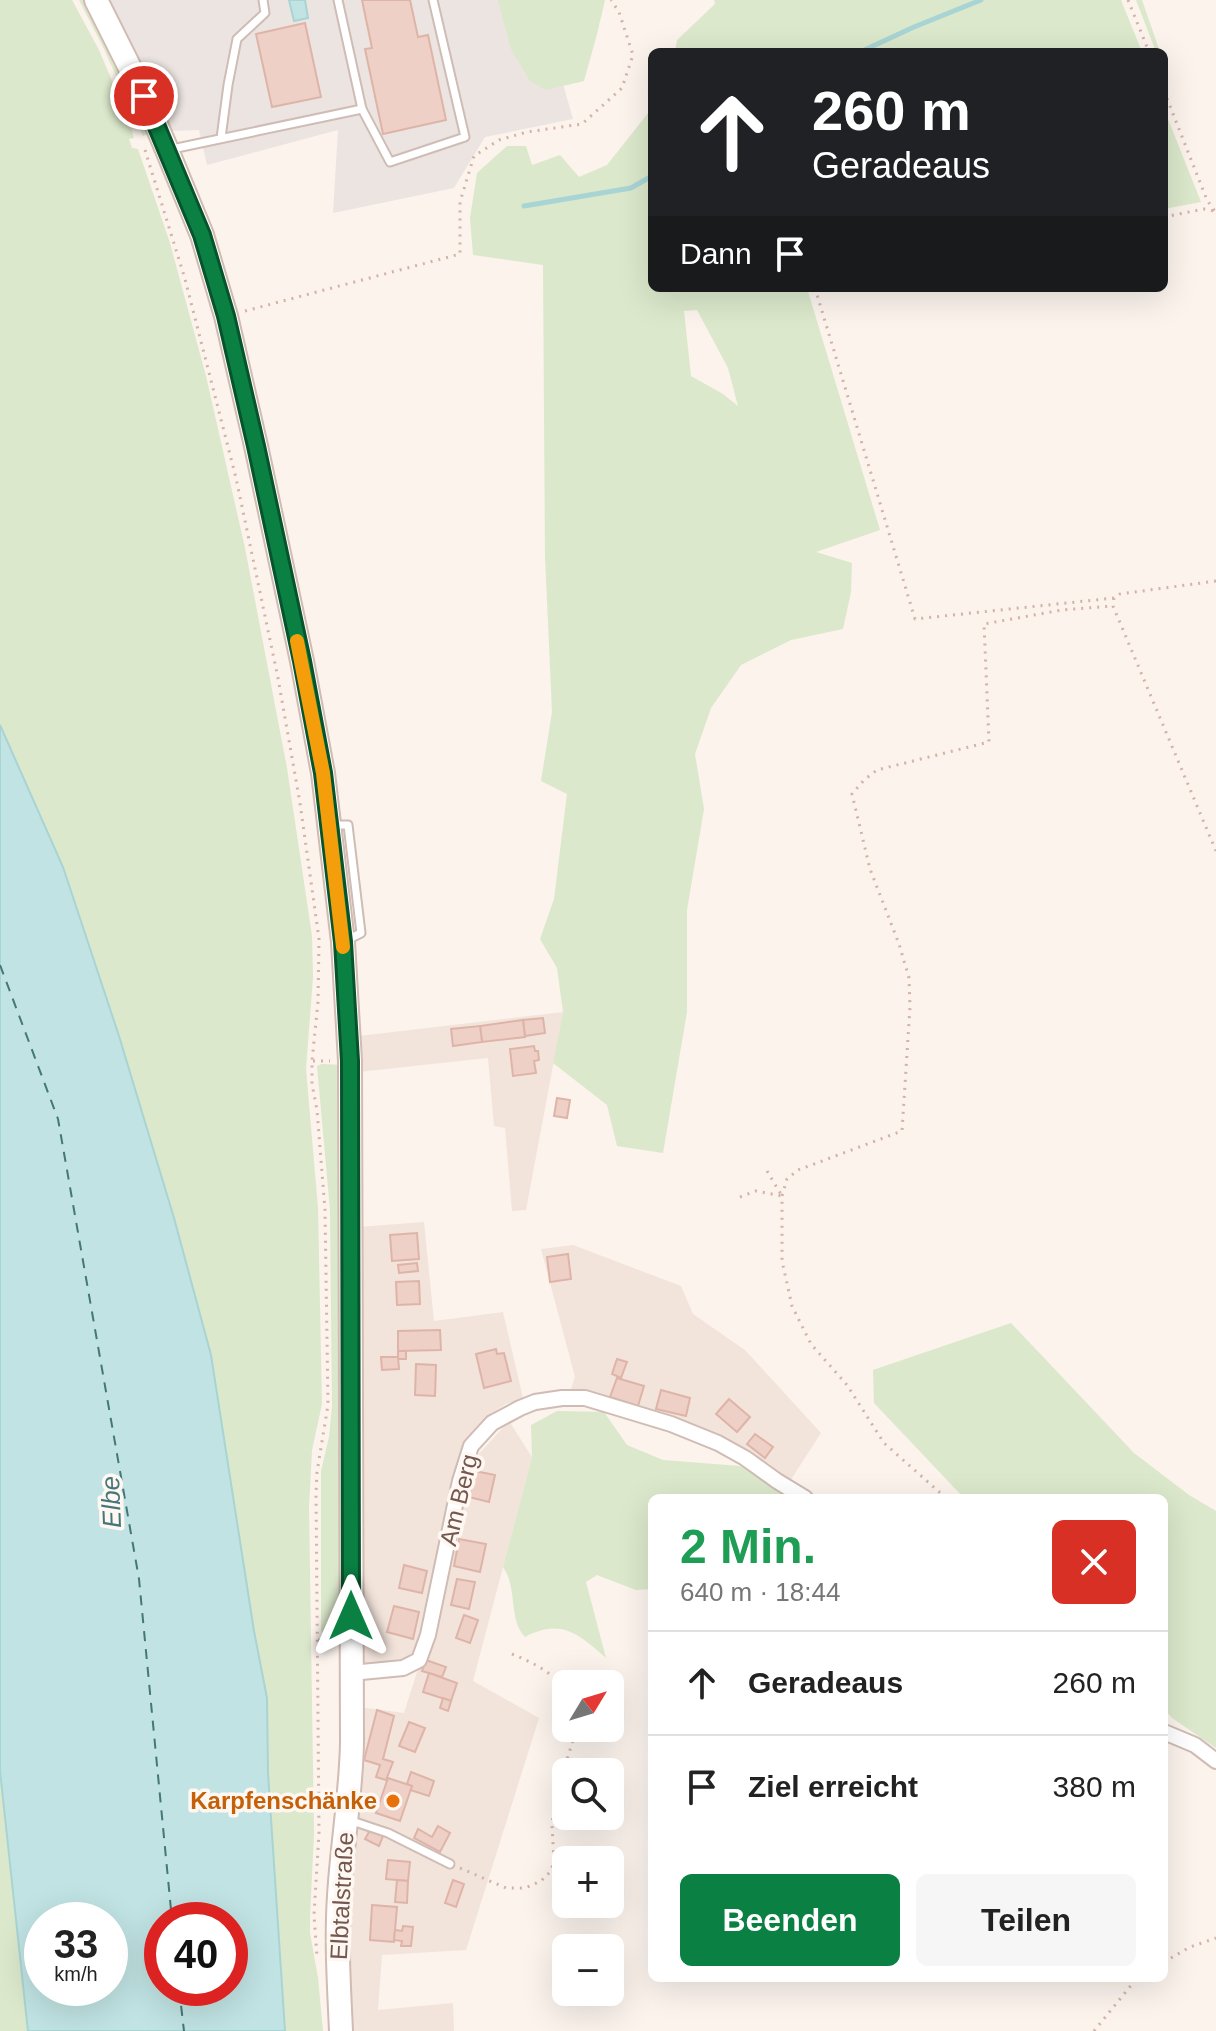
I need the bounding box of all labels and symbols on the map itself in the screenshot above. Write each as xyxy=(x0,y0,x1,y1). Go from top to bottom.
pin xyxy=(110,62,178,130)
street label: Am Berg xyxy=(434,1451,483,1548)
water label: Elbe xyxy=(95,1475,127,1529)
position arrow xyxy=(309,1574,393,1658)
north arrow xyxy=(552,1670,624,1742)
place label: Karpfenschänke xyxy=(190,1787,377,1814)
marker: Karpfenschänke xyxy=(384,1792,402,1810)
street label: Elbtalstraße xyxy=(325,1831,358,1961)
speed limit sign: 40 xyxy=(144,1902,248,2006)

